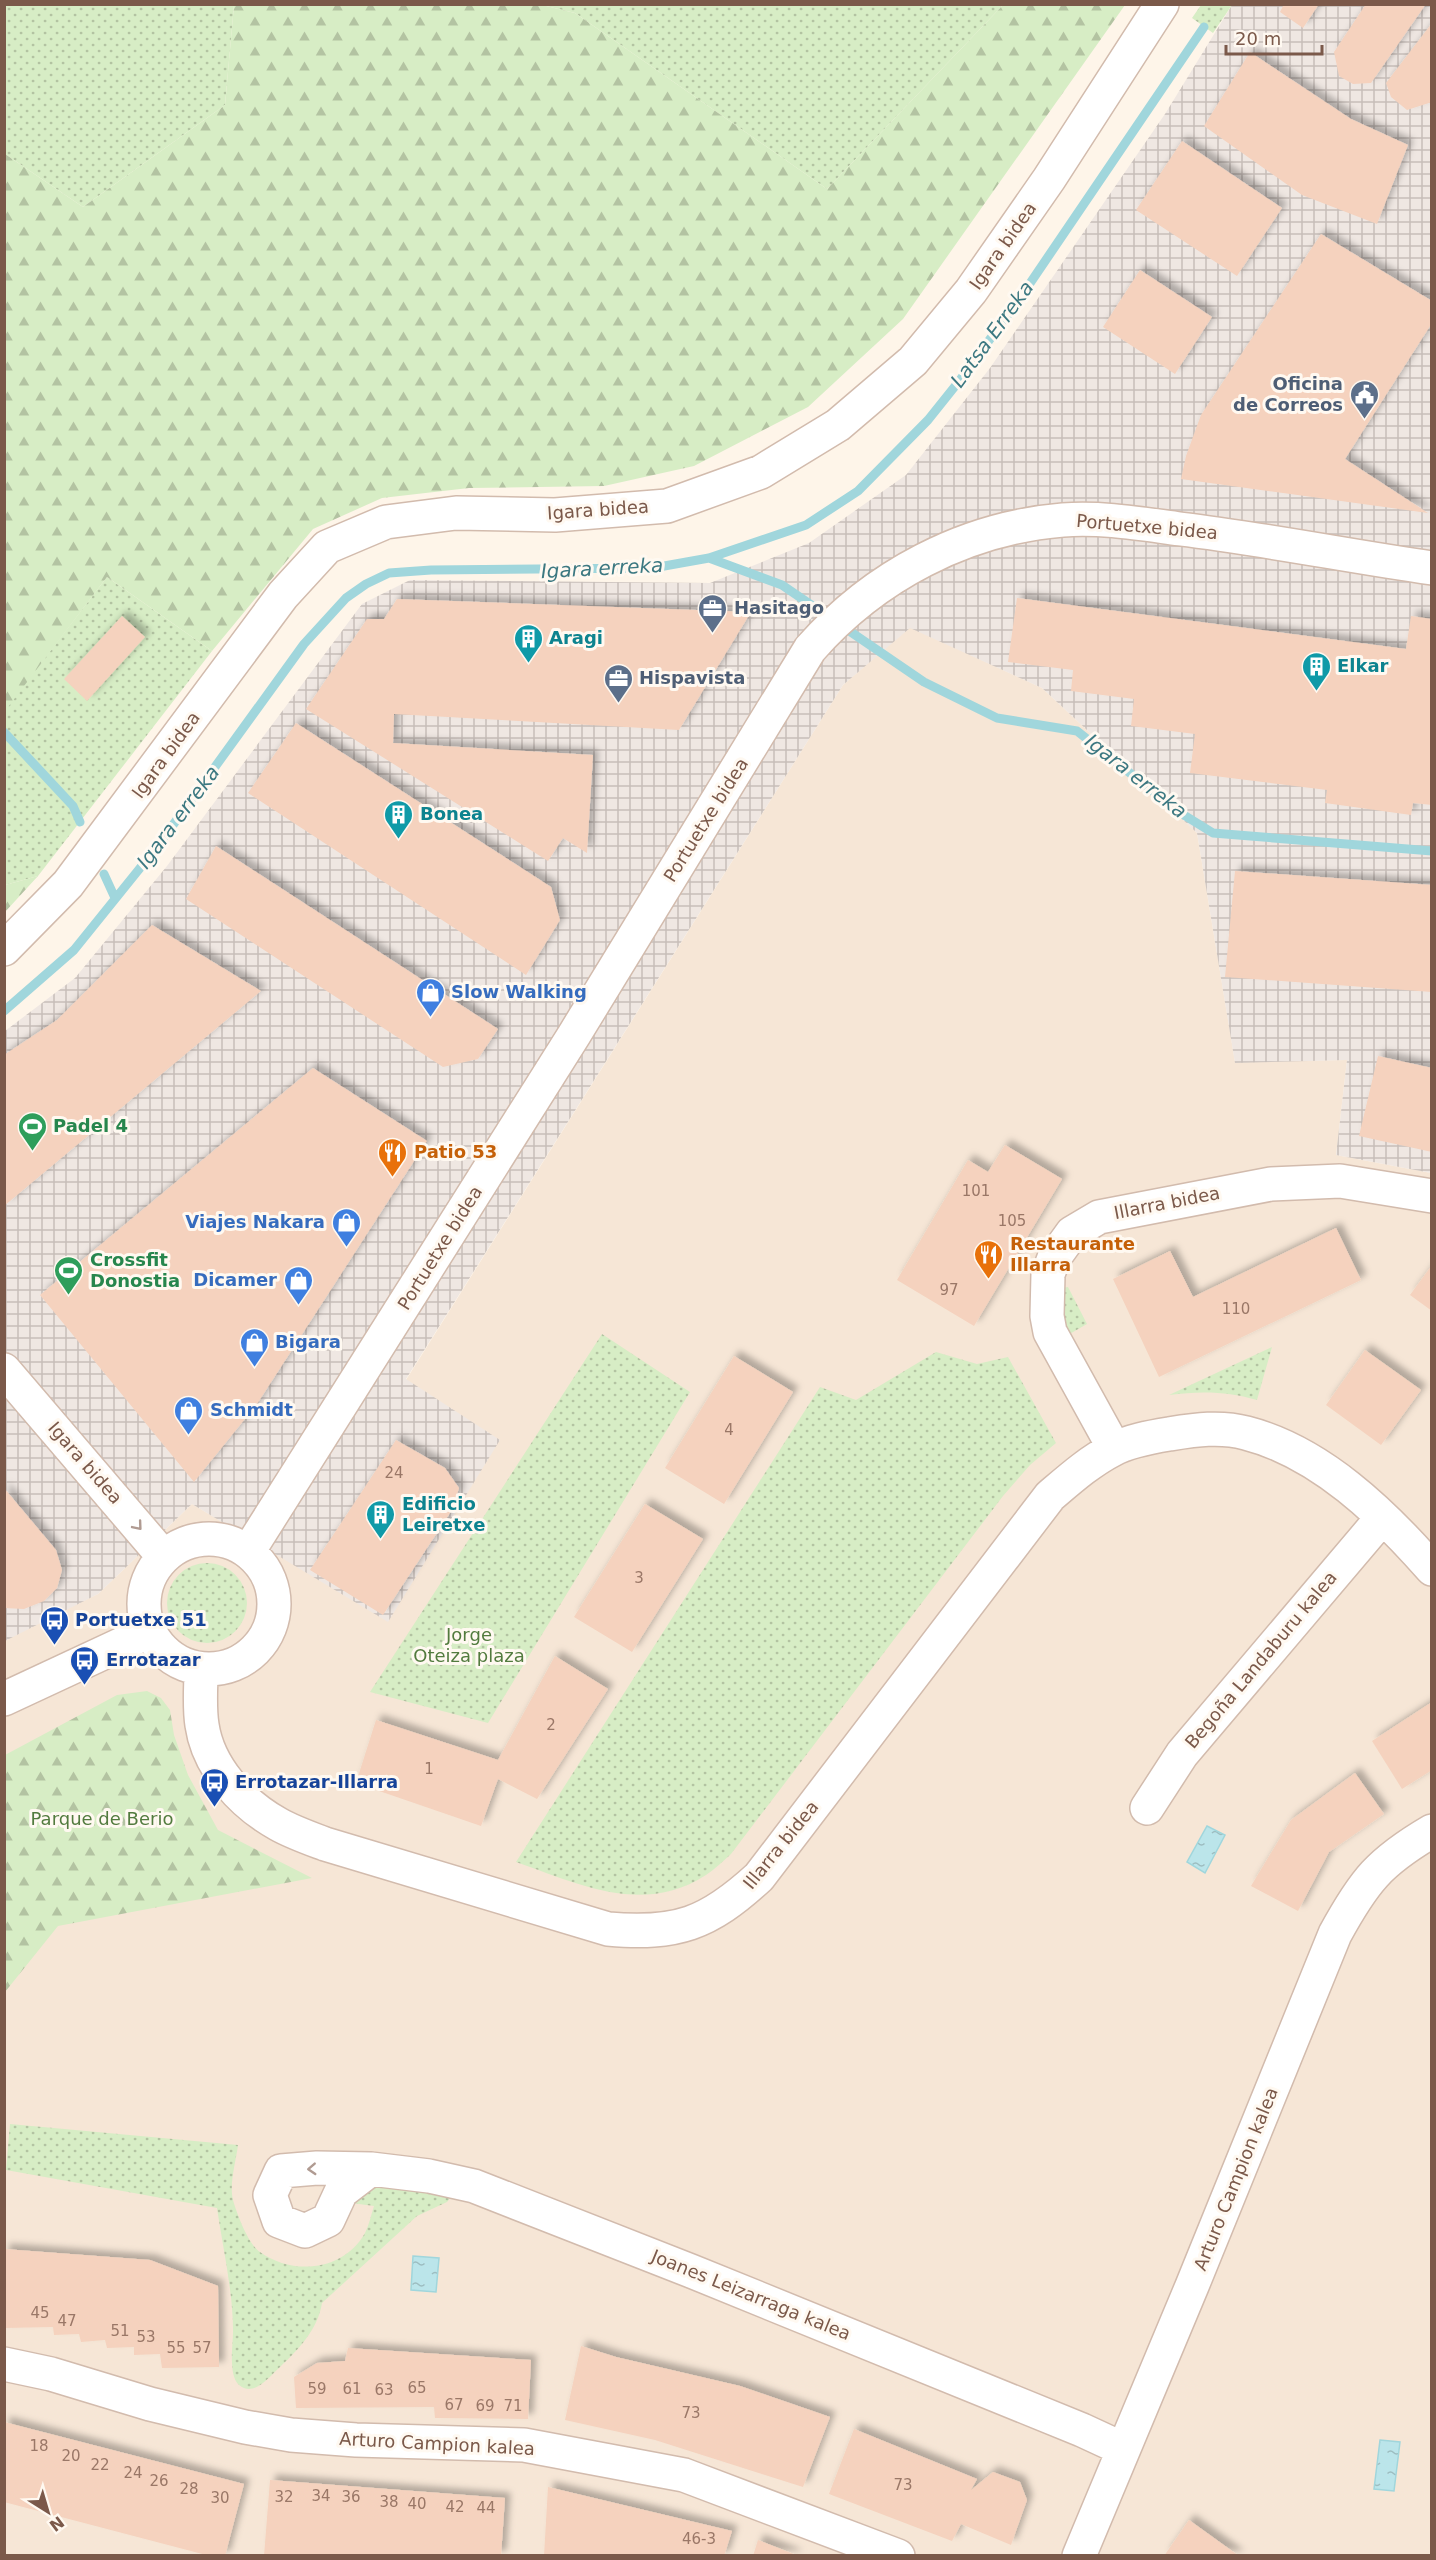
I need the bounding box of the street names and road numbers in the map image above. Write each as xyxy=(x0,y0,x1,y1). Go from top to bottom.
street label: Igara bidea xyxy=(965,198,1040,293)
street label: Igara bidea xyxy=(546,495,650,524)
street label: Portuetxe bidea xyxy=(1075,510,1219,543)
street label: Igara bidea xyxy=(127,707,204,802)
street label: Portuetxe bidea xyxy=(659,754,752,886)
street label: Portuetxe bidea xyxy=(393,1182,486,1314)
street label: Illarra bidea xyxy=(1112,1182,1222,1223)
street label: Igara bidea xyxy=(44,1417,127,1508)
street label: Begoña Landaburu kalea xyxy=(1180,1567,1341,1752)
street label: Illarra bidea xyxy=(739,1796,823,1893)
street label: Arturo Campion kalea xyxy=(1189,2084,1282,2274)
street label: Joanes Leizarraga kalea xyxy=(648,2245,854,2344)
street label: Arturo Campion kalea xyxy=(339,2428,535,2459)

